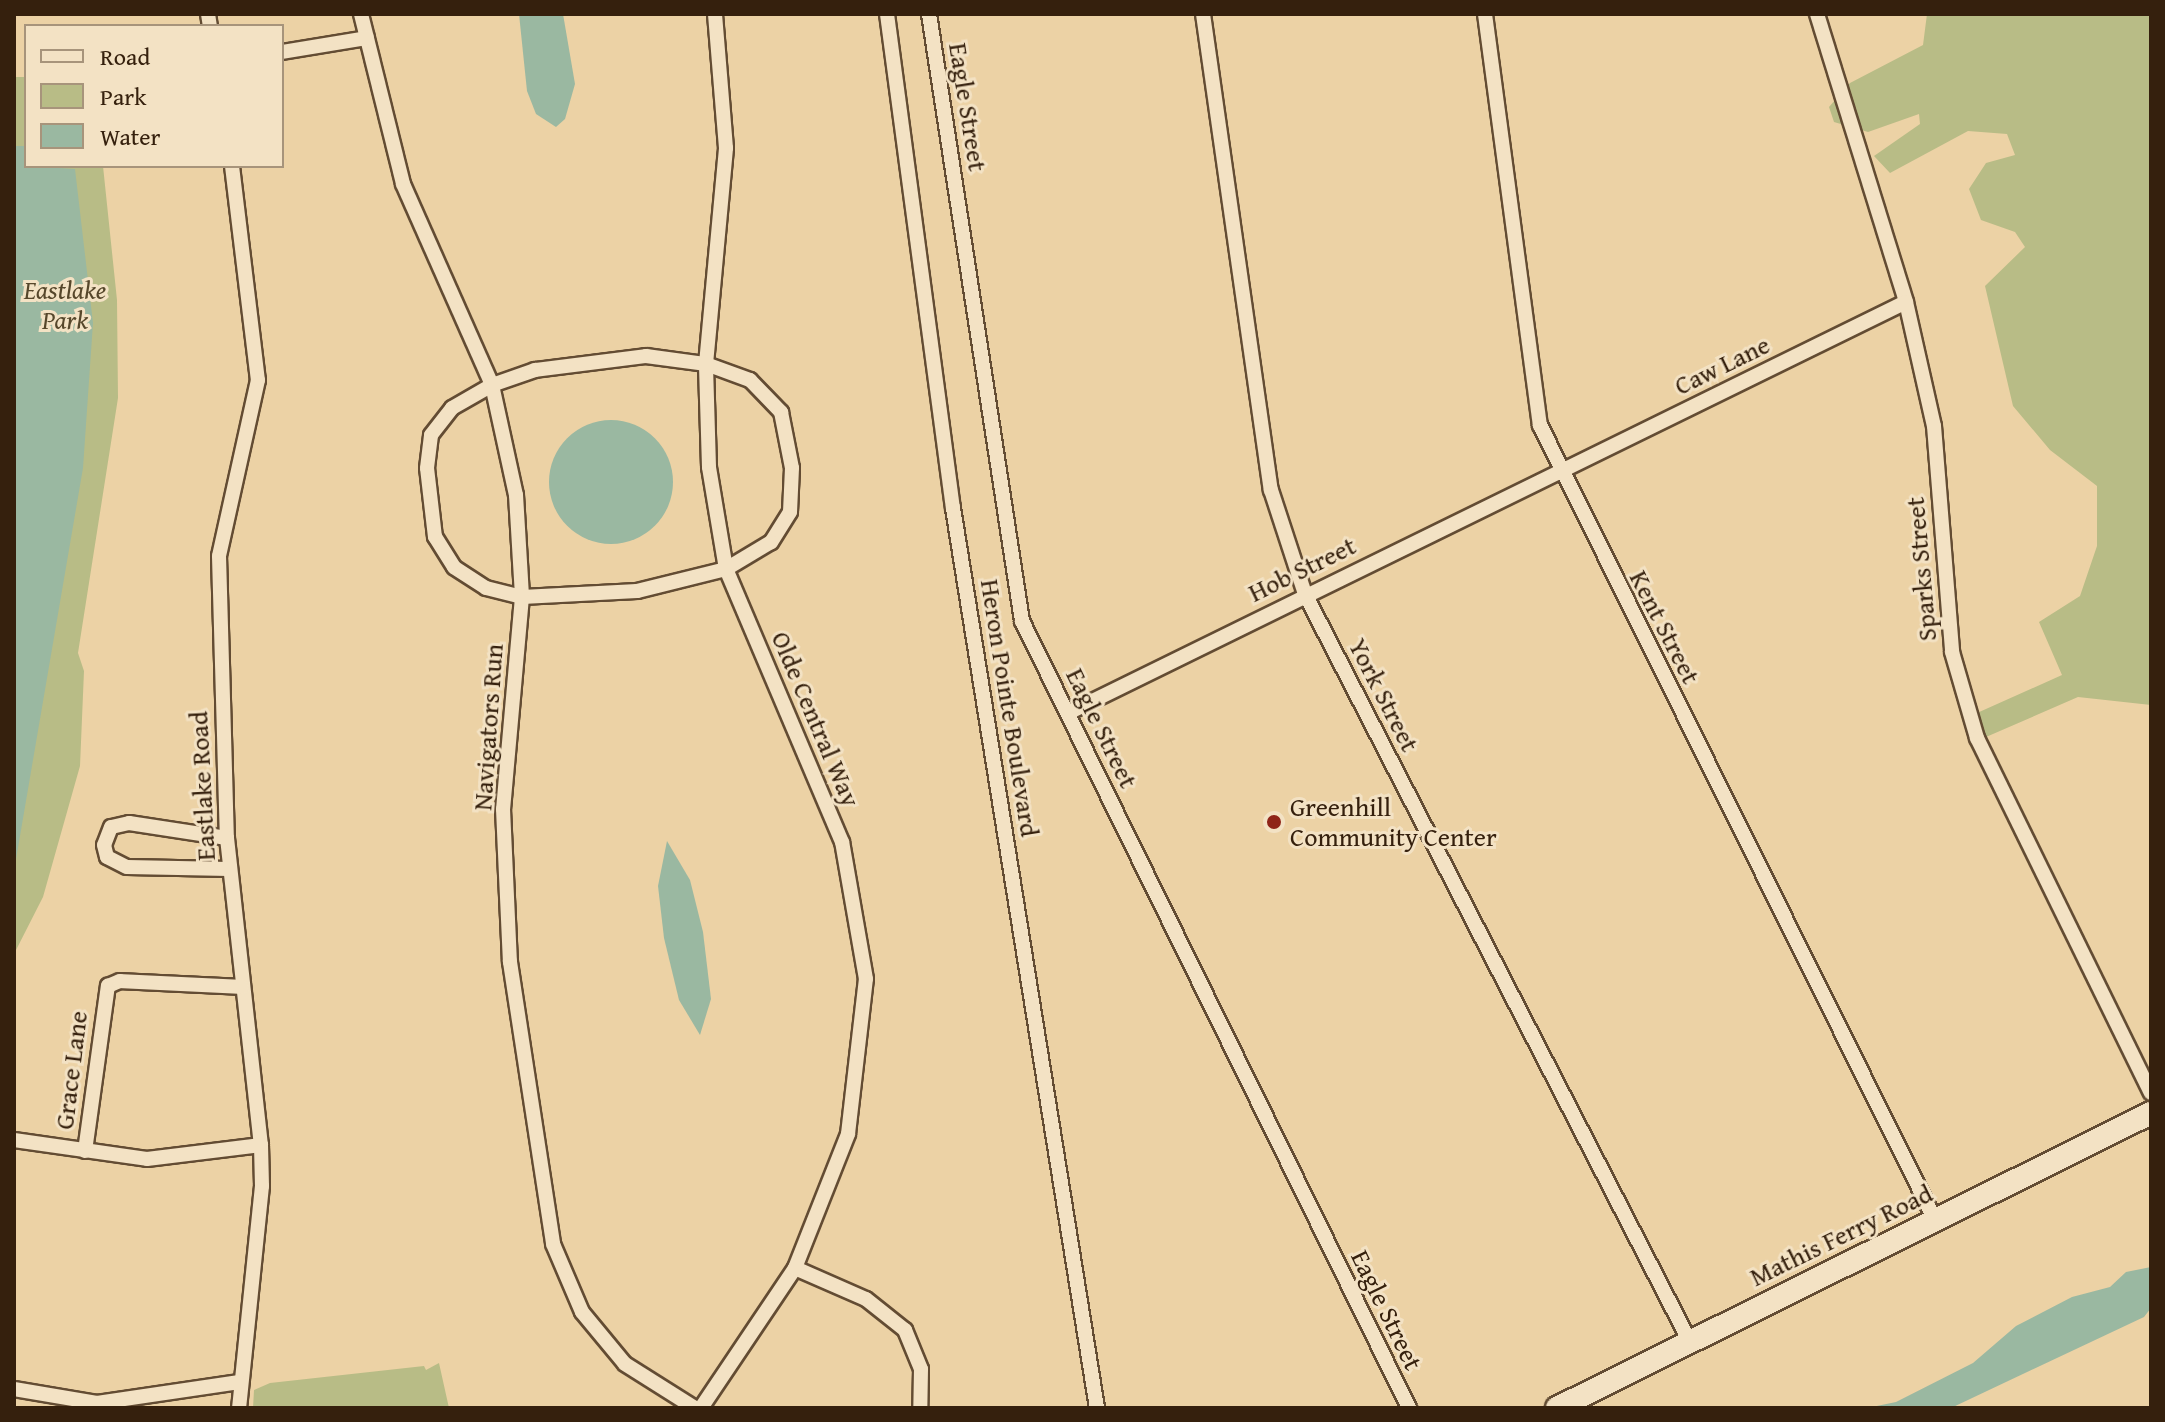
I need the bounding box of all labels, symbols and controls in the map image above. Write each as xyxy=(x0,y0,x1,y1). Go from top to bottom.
legend xyxy=(24,24,284,168)
text: Road xyxy=(100,39,150,74)
street label: Eagle Street xyxy=(942,41,994,173)
text: Park xyxy=(100,79,146,114)
text: Water xyxy=(100,119,160,154)
park label: Eastlake Park xyxy=(24,274,106,336)
street label: Caw Lane xyxy=(1669,329,1775,401)
street label: Sparks Street xyxy=(1899,496,1943,642)
street label: Hob Street xyxy=(1243,530,1361,608)
street label: Kent Street xyxy=(1623,565,1707,689)
street label: Heron Pointe Boulevard xyxy=(974,577,1046,839)
street label: Olde Central Way xyxy=(765,627,867,811)
street label: York Street xyxy=(1342,633,1426,757)
street label: Navigators Run xyxy=(467,643,509,811)
street label: Eagle Street xyxy=(1060,663,1144,793)
street label: Eastlake Road xyxy=(183,711,221,861)
place label: Greenhill Community Center xyxy=(1290,791,1497,852)
marker: Greenhill Community Center xyxy=(1265,813,1283,831)
street label: Grace Lane xyxy=(48,1009,94,1131)
street label: Mathis Ferry Road xyxy=(1745,1177,1937,1293)
street label: Eagle Street xyxy=(1345,1245,1429,1375)

